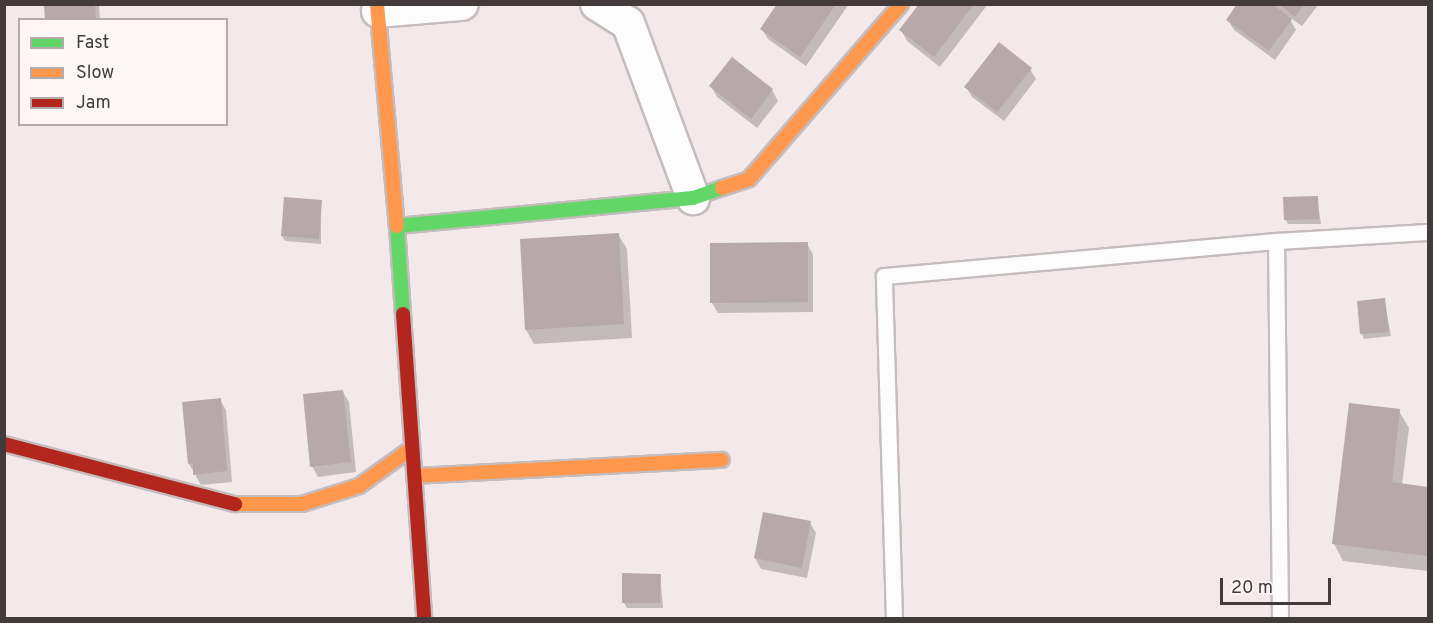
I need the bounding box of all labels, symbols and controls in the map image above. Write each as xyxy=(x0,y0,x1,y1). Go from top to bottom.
legend xyxy=(18,18,228,126)
text: Fast xyxy=(76,32,109,55)
text: Slow xyxy=(76,62,114,85)
text: Jam xyxy=(76,92,111,115)
scale bar xyxy=(1223,566,1334,604)
text: 20 m xyxy=(1231,577,1273,600)

